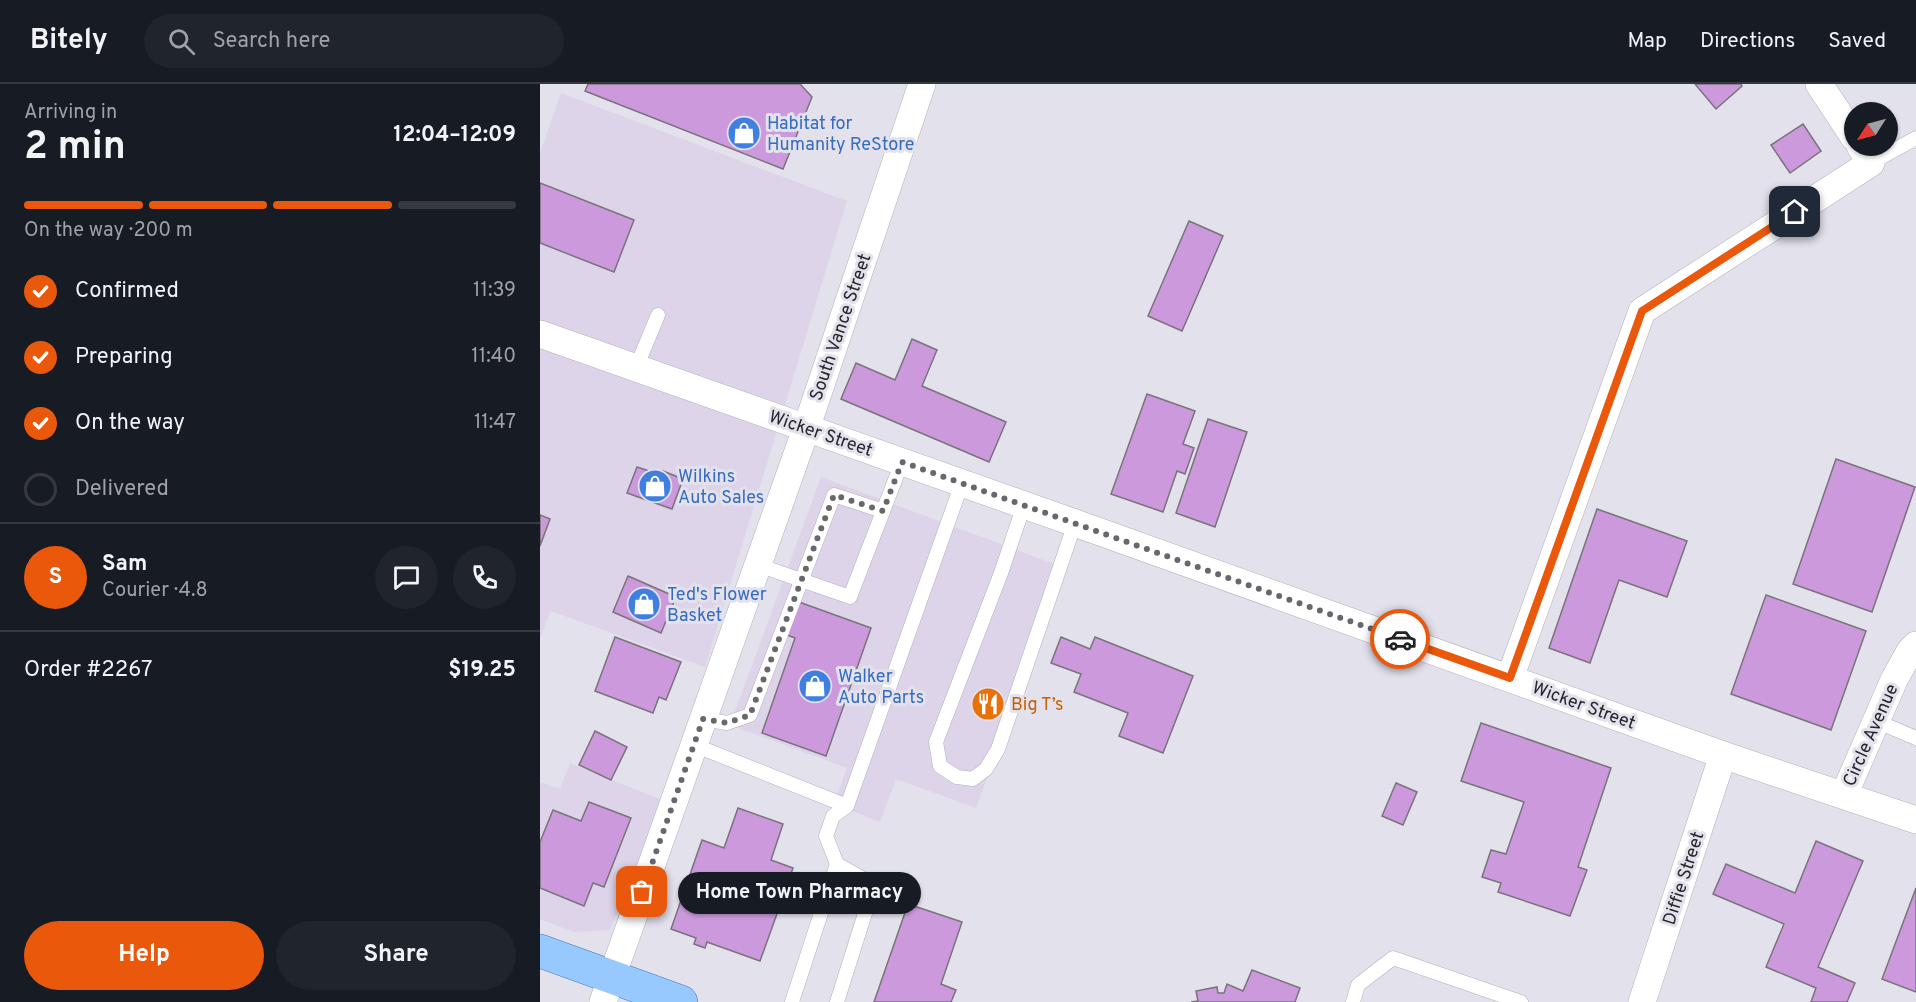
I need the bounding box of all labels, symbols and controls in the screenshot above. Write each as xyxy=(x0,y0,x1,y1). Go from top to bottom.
search box xyxy=(144,14,564,68)
text: Bitely xyxy=(30,23,108,59)
icon: search xyxy=(165,25,198,58)
text: Search here xyxy=(213,28,330,55)
text: Map xyxy=(1627,28,1667,55)
text: Directions xyxy=(1700,28,1795,55)
text: Saved xyxy=(1828,28,1886,55)
text: Arriving in xyxy=(24,100,117,126)
north arrow xyxy=(1844,102,1898,156)
map controls xyxy=(1844,102,1898,156)
place label: Habitat for Humanity ReStore xyxy=(767,113,914,157)
shop icon: Habitat for Humanity ReStore xyxy=(726,115,762,151)
text: 12:04–12:09 xyxy=(393,122,516,149)
text: 2 min xyxy=(24,124,126,173)
pin xyxy=(1769,186,1820,237)
icon: home xyxy=(1778,195,1811,228)
text: On the way · 200 m xyxy=(24,218,193,244)
street label: South Vance Street xyxy=(805,251,877,404)
icon: check xyxy=(24,275,57,308)
text: Confirmed xyxy=(75,278,179,305)
text: 11:39 xyxy=(473,278,516,304)
icon: check xyxy=(24,341,57,374)
text: Preparing xyxy=(75,344,173,371)
text: 11:40 xyxy=(471,344,516,370)
street label: Wicker Street xyxy=(766,406,875,463)
icon: check xyxy=(24,407,57,440)
text: On the way xyxy=(75,410,185,437)
text: 11:47 xyxy=(474,410,516,436)
place label: Wilkins Auto Sales xyxy=(678,466,764,510)
shop icon: Wilkins Auto Sales xyxy=(637,468,673,504)
text: Delivered xyxy=(75,476,169,503)
button: chat xyxy=(375,546,438,609)
button: phone xyxy=(453,546,516,609)
text: Sam xyxy=(102,551,147,578)
text: S xyxy=(49,564,62,591)
text: Courier · 4.8 xyxy=(102,578,208,604)
place label: Ted's Flower Basket xyxy=(667,584,767,628)
shop icon: Ted's Flower Basket xyxy=(626,586,662,622)
courier xyxy=(1370,609,1430,669)
icon: car xyxy=(1384,623,1417,656)
text: Order #2267 xyxy=(24,657,152,684)
text: $19.25 xyxy=(448,657,516,684)
place label: Walker Auto Parts xyxy=(838,666,924,710)
shop icon: Walker Auto Parts xyxy=(797,668,833,704)
street label: Wicker Street xyxy=(1529,677,1638,736)
street label: Circle Avenue xyxy=(1839,681,1904,790)
restaurant icon: Big T’s xyxy=(970,686,1006,722)
place label: Big T’s xyxy=(1011,694,1063,717)
street label: Diffie Street xyxy=(1658,829,1710,928)
pin xyxy=(616,866,667,917)
callout: Home Town Pharmacy xyxy=(678,871,921,913)
icon: bag xyxy=(625,875,658,908)
text: Home Town Pharmacy xyxy=(696,880,903,906)
button: Help xyxy=(24,921,264,990)
button: Share xyxy=(276,921,516,990)

